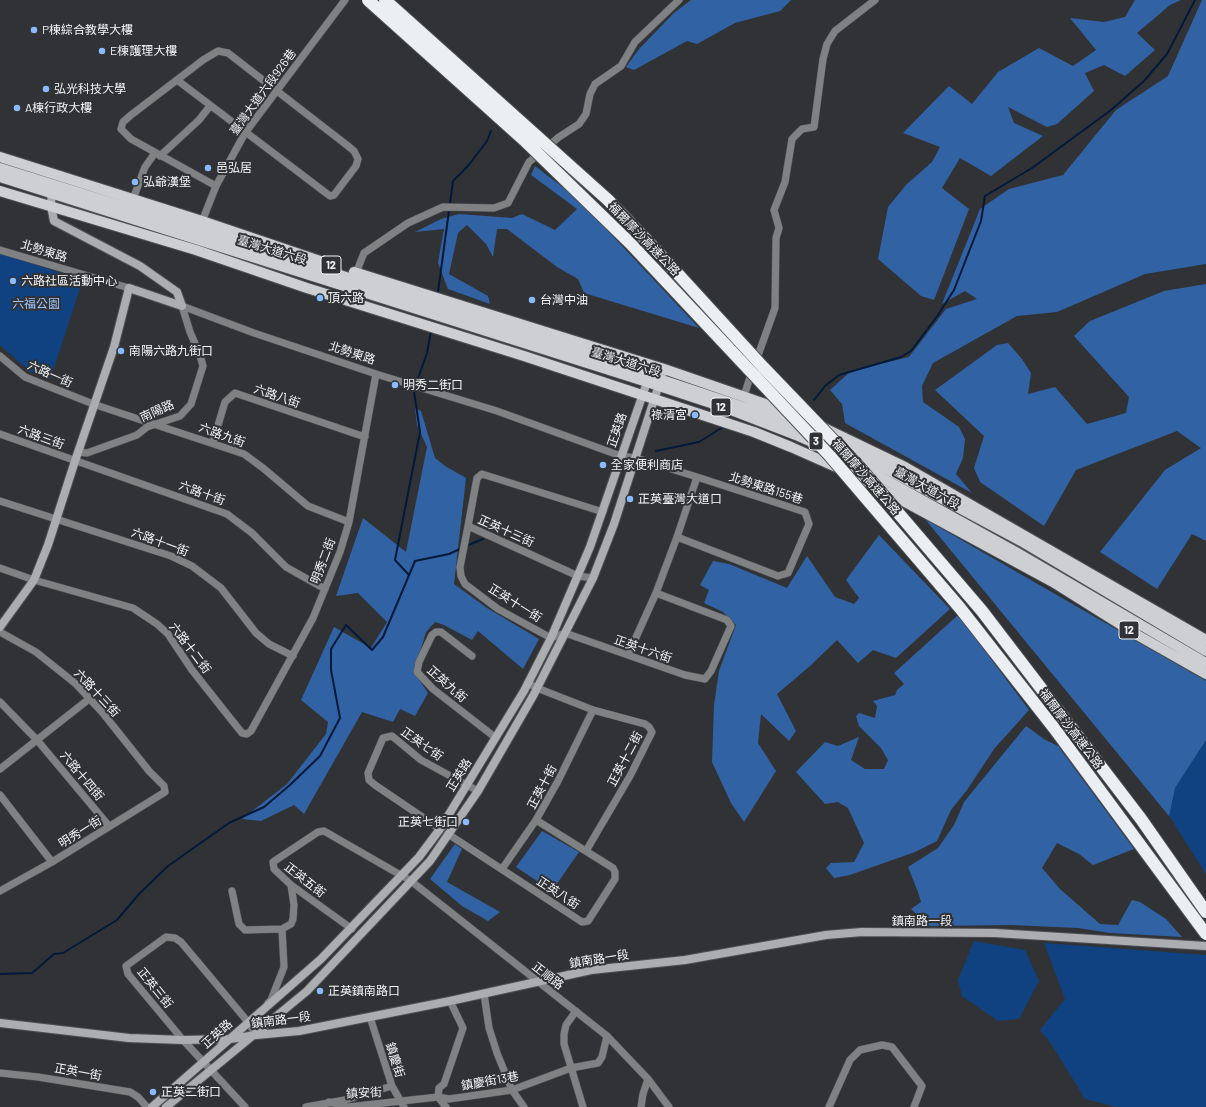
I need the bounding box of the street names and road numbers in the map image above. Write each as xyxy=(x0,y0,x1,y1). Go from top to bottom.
street label: 臺灣大道六段926巷 xyxy=(227,46,299,138)
street label: 福爾摩沙高速公路 xyxy=(605,199,683,279)
street label: 臺灣大道六段 xyxy=(235,233,309,267)
street label: 北勢東路 xyxy=(19,237,69,265)
road number: 12 xyxy=(321,256,341,274)
street label: 北勢東路 xyxy=(327,339,377,367)
street label: 臺灣大道六段 xyxy=(589,345,663,379)
street label: 六路一街 xyxy=(25,358,75,390)
street label: 六路八街 xyxy=(252,381,302,411)
street label: 南陽路 xyxy=(138,397,176,425)
road number: 12 xyxy=(711,398,731,416)
street label: 正英路 xyxy=(604,411,630,449)
street label: 六路九街 xyxy=(197,420,247,450)
street label: 六路三街 xyxy=(16,422,66,452)
road number: 3 xyxy=(809,432,823,450)
street label: 福爾摩沙高速公路 xyxy=(829,436,903,518)
street label: 臺灣大道六段 xyxy=(892,464,962,512)
street label: 北勢東路155巷 xyxy=(727,469,805,507)
street label: 六路十街 xyxy=(177,478,227,508)
street label: 正英十三街 xyxy=(476,512,536,550)
street label: 六路十一街 xyxy=(129,525,191,559)
street label: 明秀二街 xyxy=(308,536,338,586)
street label: 正英十一街 xyxy=(486,581,544,625)
street label: 六路十二街 xyxy=(166,620,214,676)
road number: 12 xyxy=(1119,621,1139,639)
street label: 正英十六街 xyxy=(612,632,674,666)
street label: 正英九街 xyxy=(424,663,470,705)
street label: 六路十三街 xyxy=(71,666,123,720)
street label: 福爾摩沙高速公路 xyxy=(1036,686,1106,772)
street label: 正英七街 xyxy=(398,724,446,764)
street label: 正英十二街 xyxy=(605,729,645,789)
street label: 六路十四街 xyxy=(57,748,107,804)
street label: 正英路 xyxy=(443,756,475,794)
street label: 正英十街 xyxy=(524,762,560,812)
street label: 明秀一街 xyxy=(56,813,104,851)
street label: 正英五街 xyxy=(282,860,328,900)
street label: 正英八街 xyxy=(534,874,582,912)
street label: 鎮南路一段 xyxy=(892,914,952,928)
street label: 鎮南路一段 xyxy=(568,947,630,971)
street label: 正順路 xyxy=(529,959,567,993)
street label: 正英三街 xyxy=(134,965,176,1011)
street label: 鎮南路一段 xyxy=(250,1009,312,1031)
street label: 正英路 xyxy=(199,1017,235,1051)
street label: 鎮慶街 xyxy=(383,1041,407,1079)
street label: 正英一街 xyxy=(53,1061,103,1083)
street label: 鎮慶街13巷 xyxy=(460,1069,520,1093)
street label: 鎮安街 xyxy=(346,1085,382,1101)

